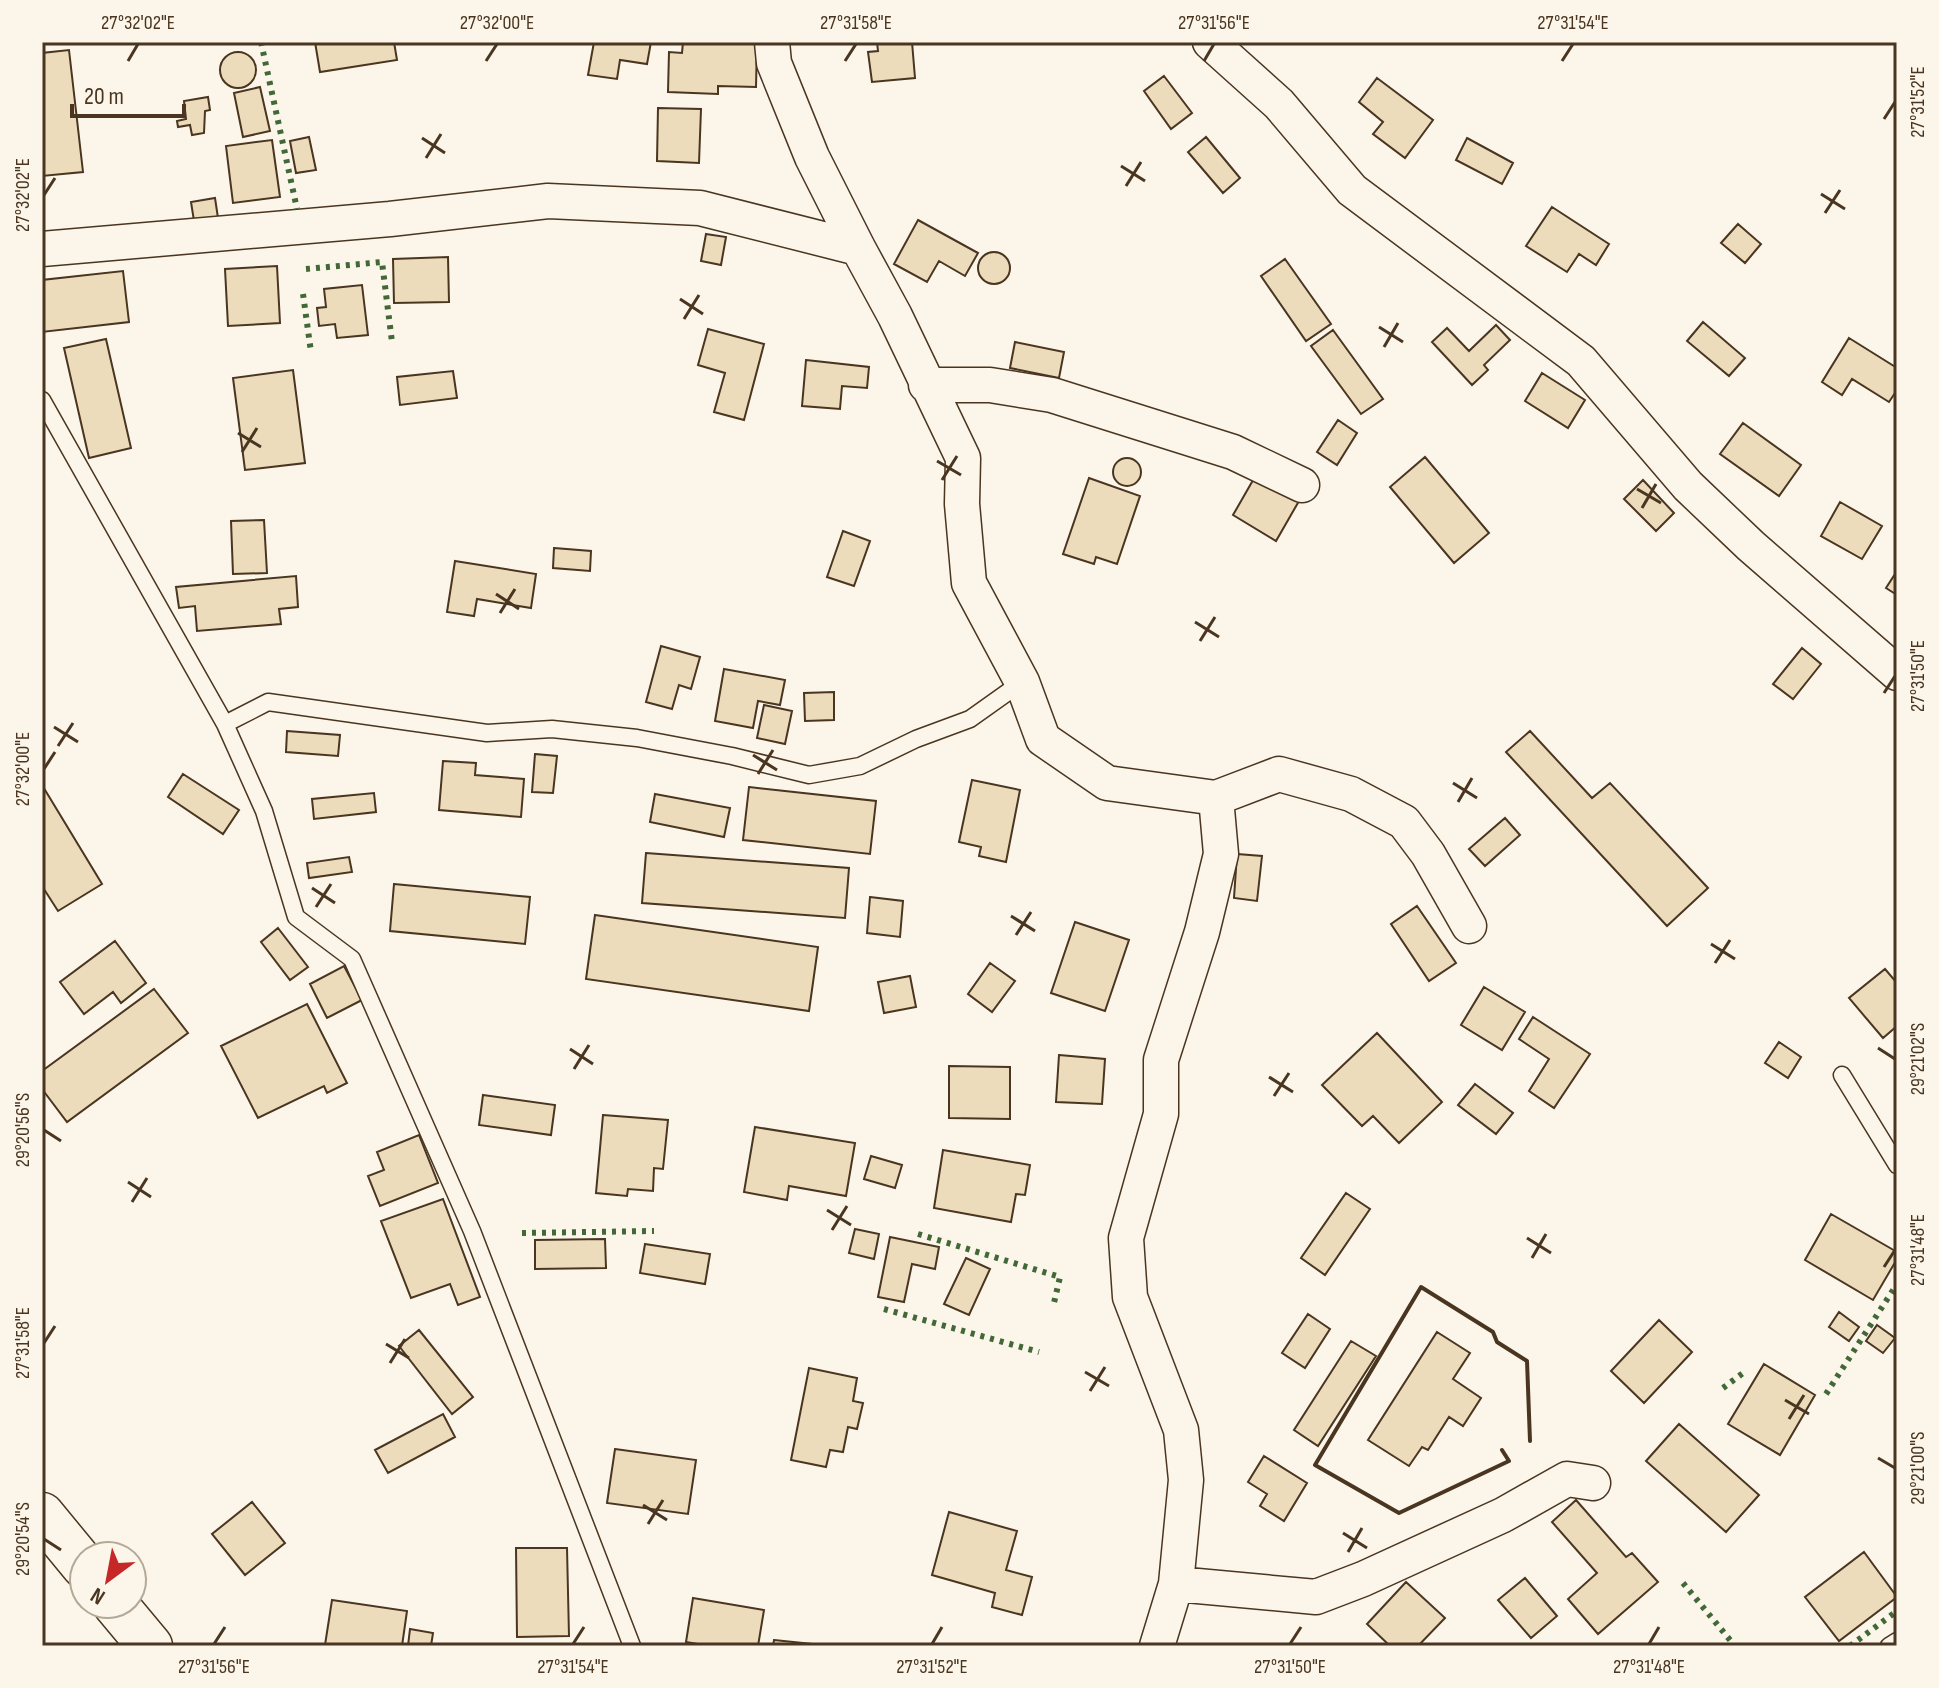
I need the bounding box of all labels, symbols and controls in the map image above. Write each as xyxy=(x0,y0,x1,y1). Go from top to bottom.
text: 27°32'02"E xyxy=(101,11,175,35)
text: 27°32'00"E xyxy=(460,11,534,35)
text: 27°31'58"E xyxy=(820,11,892,35)
text: 27°31'56"E xyxy=(1178,11,1250,35)
text: 27°31'54"E xyxy=(1537,11,1609,35)
text: 27°31'52"E xyxy=(1906,66,1930,138)
scale bar xyxy=(72,68,184,118)
text: 20 m xyxy=(84,82,124,111)
text: 27°32'02"E xyxy=(11,158,35,232)
text: 27°31'50"E xyxy=(1906,640,1930,712)
text: 27°32'00"E xyxy=(11,732,35,806)
text: 29°21'02"S xyxy=(1906,1023,1930,1095)
text: 29°20'56"S xyxy=(11,1093,35,1167)
text: 27°31'48"E xyxy=(1906,1214,1930,1286)
text: 27°31'58"E xyxy=(11,1307,35,1379)
text: 29°21'00"S xyxy=(1906,1431,1930,1505)
text: 29°20'54"S xyxy=(11,1502,35,1576)
north arrow xyxy=(68,1540,148,1620)
text: N xyxy=(86,1581,110,1610)
text: 27°31'56"E xyxy=(178,1655,250,1679)
text: 27°31'54"E xyxy=(537,1655,609,1679)
text: 27°31'52"E xyxy=(896,1655,968,1679)
text: 27°31'50"E xyxy=(1254,1655,1326,1679)
text: 27°31'48"E xyxy=(1613,1655,1685,1679)

